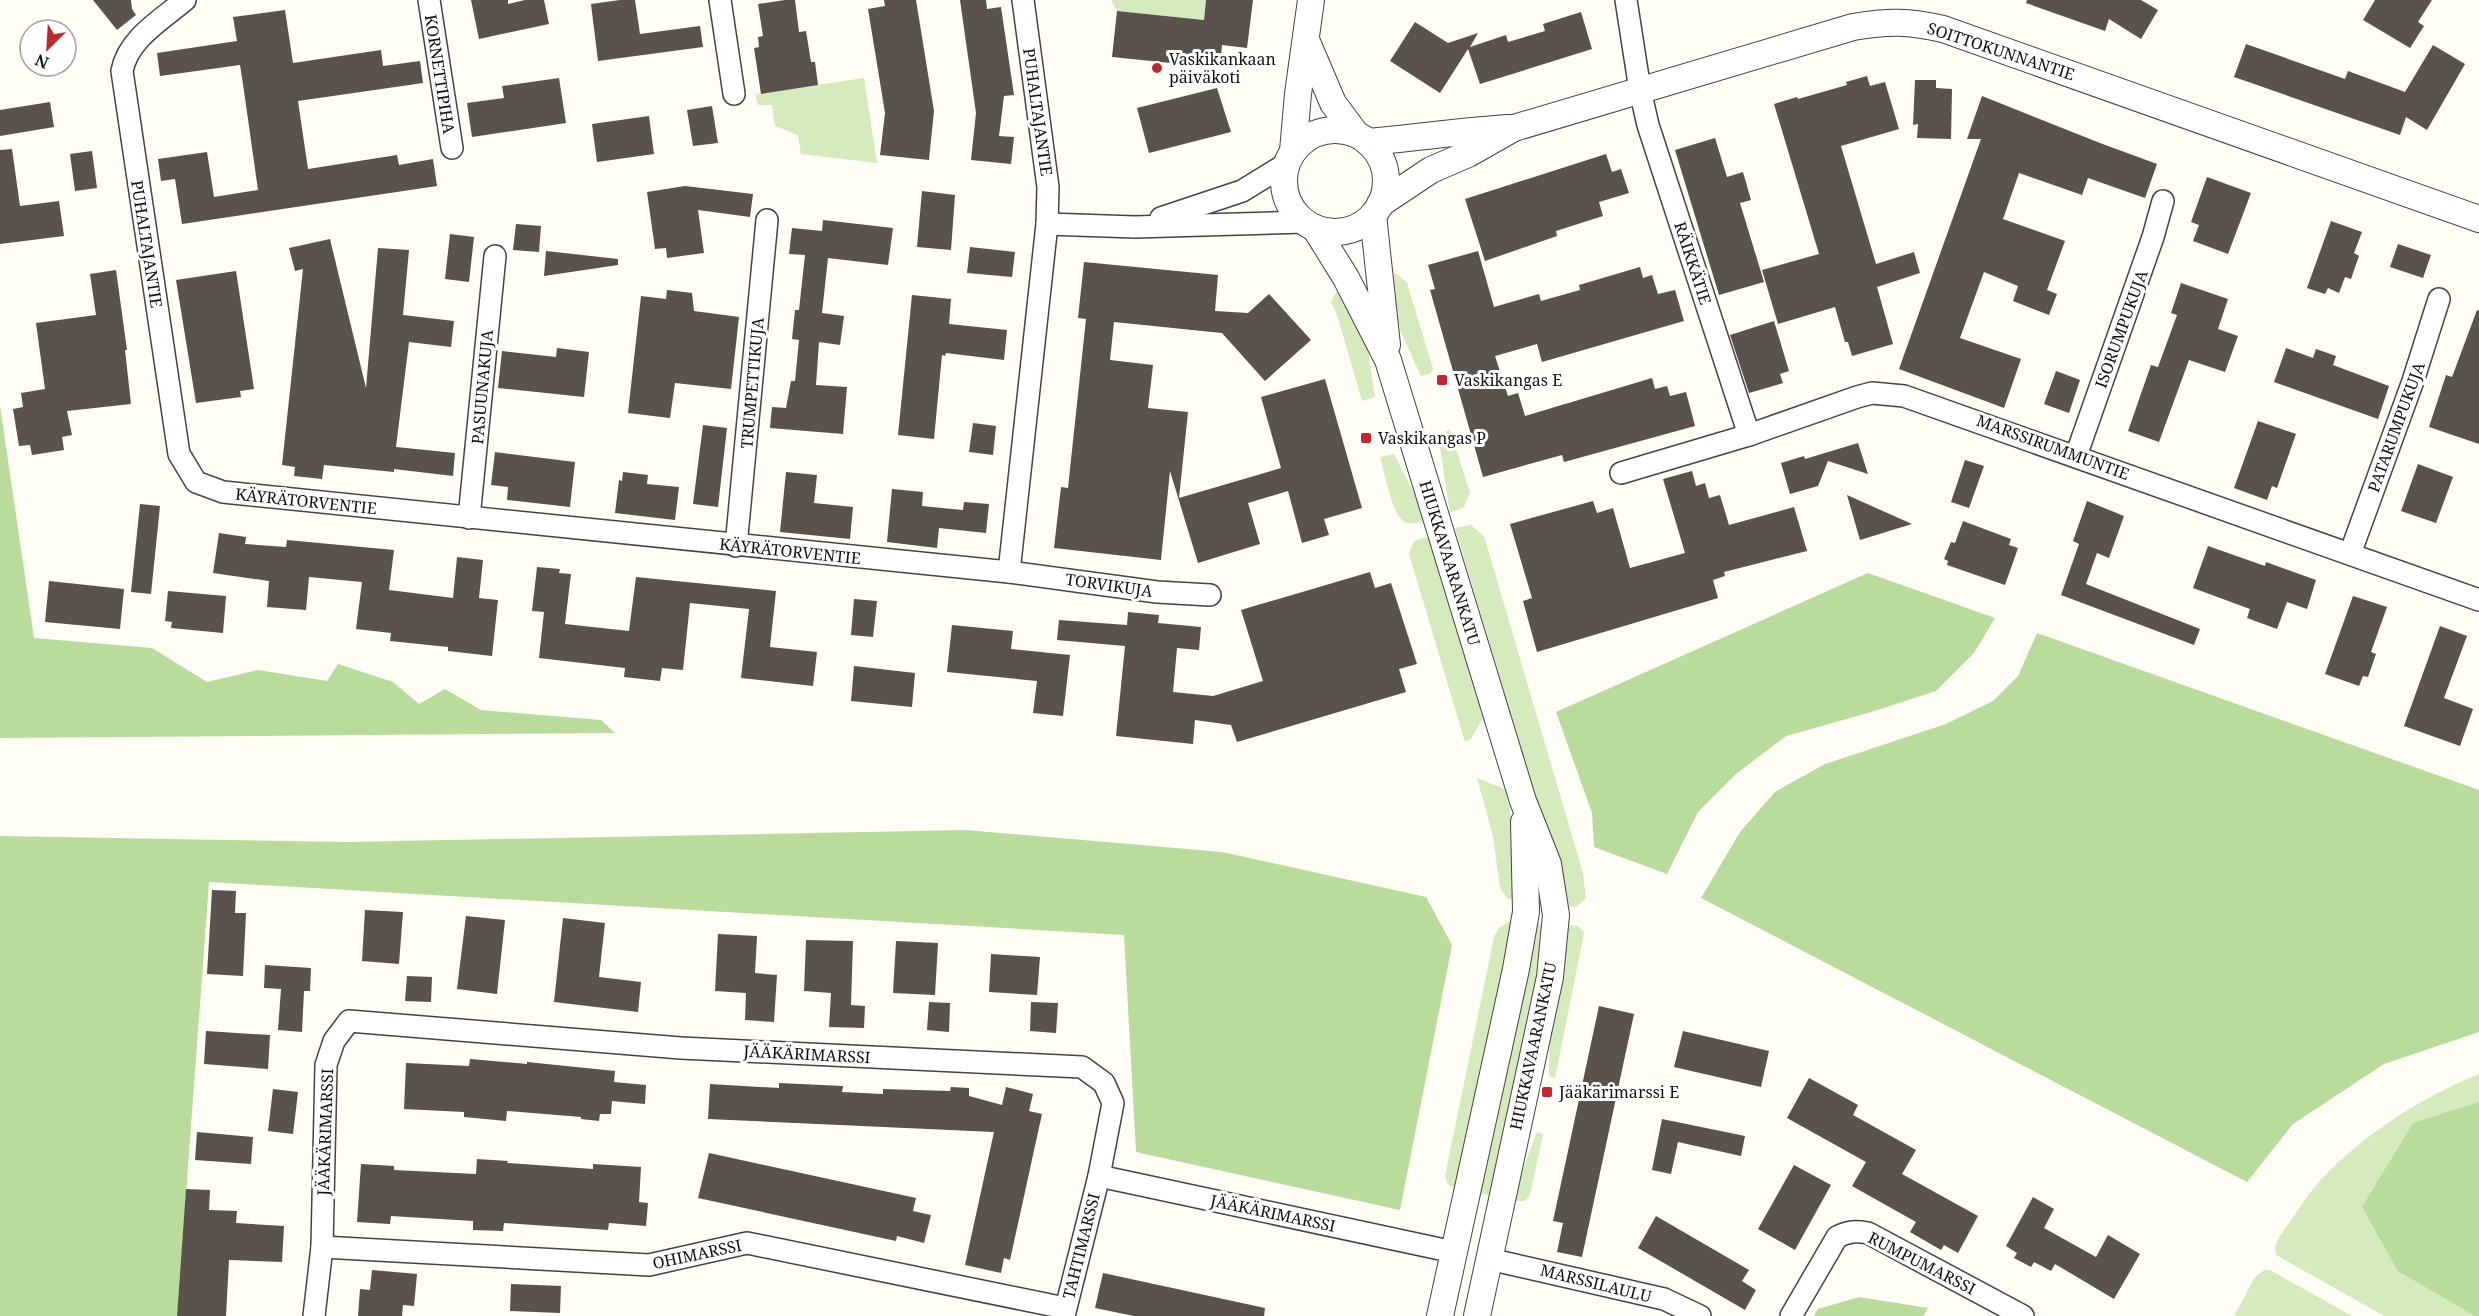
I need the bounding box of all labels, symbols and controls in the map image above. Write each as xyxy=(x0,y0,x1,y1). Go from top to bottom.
street label: KORNETTIPIHA xyxy=(420,13,460,136)
street label: SOITTOKUNNANTIE xyxy=(1924,17,2078,85)
north arrow xyxy=(18,18,78,78)
street label: PUHALTAJANTIE xyxy=(1018,47,1058,177)
place label: Vaskikankaan päiväkoti xyxy=(1169,48,1276,88)
text: N xyxy=(31,49,52,74)
marker: Vaskikankaan päiväkoti xyxy=(1150,61,1164,75)
street label: PUHALTAJANTIE xyxy=(126,179,168,309)
street label: RÄIKKÄTIE xyxy=(1669,219,1717,307)
street label: ISORUMPUKUJA xyxy=(2089,266,2153,391)
street label: TRUMPETTIKUJA xyxy=(735,316,769,449)
street label: PASUUNAKUJA xyxy=(466,328,498,445)
street label: PATARUMPUKUJA xyxy=(2362,358,2430,495)
place label: Vaskikangas E xyxy=(1454,369,1562,391)
marker: Vaskikangas E xyxy=(1435,373,1449,387)
street label: MARSSIRUMMUNTIE xyxy=(1973,409,2133,485)
place label: Vaskikangas P xyxy=(1378,427,1486,449)
marker: Vaskikangas P xyxy=(1359,431,1373,445)
street label: HIUKKAVAARANKATU xyxy=(1414,478,1486,649)
street label: KÄYRÄTORVENTIE xyxy=(234,483,378,519)
street label: KÄYRÄTORVENTIE xyxy=(718,533,862,569)
street label: TORVIKUJA xyxy=(1064,568,1155,602)
street label: HIUKKAVAARANKATU xyxy=(1504,959,1562,1132)
street label: JÄÄKÄRIMARSSI xyxy=(742,1040,871,1068)
street label: JÄÄKÄRIMARSSI xyxy=(312,1068,338,1197)
place label: Jääkärimarssi E xyxy=(1558,1081,1679,1103)
marker: Jääkärimarssi E xyxy=(1540,1085,1554,1099)
street label: JÄÄKÄRIMARSSI xyxy=(1208,1189,1338,1237)
street label: TAHTIMARSSI xyxy=(1057,1191,1105,1301)
street label: RUMPUMARSSI xyxy=(1864,1226,1980,1300)
street label: OHIMARSSI xyxy=(650,1234,744,1274)
street label: MARSSILAULU xyxy=(1538,1259,1654,1308)

